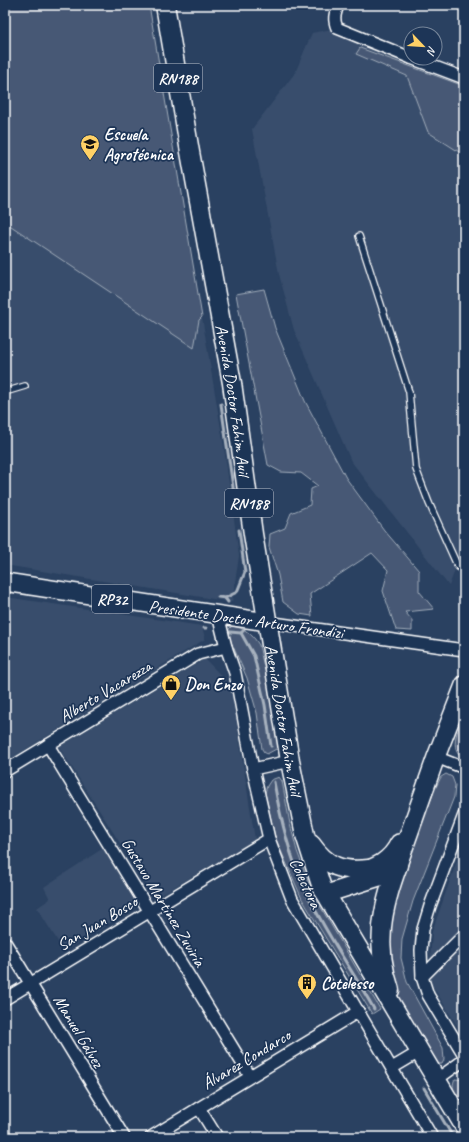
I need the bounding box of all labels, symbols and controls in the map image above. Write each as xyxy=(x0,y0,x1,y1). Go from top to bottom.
north arrow xyxy=(403,26,443,66)
text: N xyxy=(423,44,440,58)
road number: RN188 xyxy=(154,64,202,92)
place label: Escuela Agrotécnica xyxy=(104,124,175,165)
school or university icon: Escuela Agrotécnica xyxy=(79,133,101,161)
street label: Avenida Doctor Fahim Auil xyxy=(211,323,255,480)
road number: RN188 xyxy=(225,489,273,517)
road number: RP32 xyxy=(92,585,132,613)
street label: Presidente Doctor Arturo Frondizi xyxy=(147,595,346,644)
street label: Avenida Doctor Fahim Auil xyxy=(260,643,307,801)
street label: Alberto Vacarezza xyxy=(55,655,157,727)
shop icon: Don Enzo xyxy=(160,673,182,701)
place label: Don Enzo xyxy=(185,674,243,695)
street label: Gustavo Martínez Zuviría xyxy=(117,834,211,972)
street label: Colectora xyxy=(285,855,327,913)
street label: San Juan Bosco xyxy=(53,890,143,956)
building icon: Cotelesso xyxy=(296,972,318,1000)
place label: Cotelesso xyxy=(321,973,375,994)
street label: Manuel Gálvez xyxy=(49,991,109,1073)
street label: Álvarez Condarco xyxy=(198,1023,296,1094)

